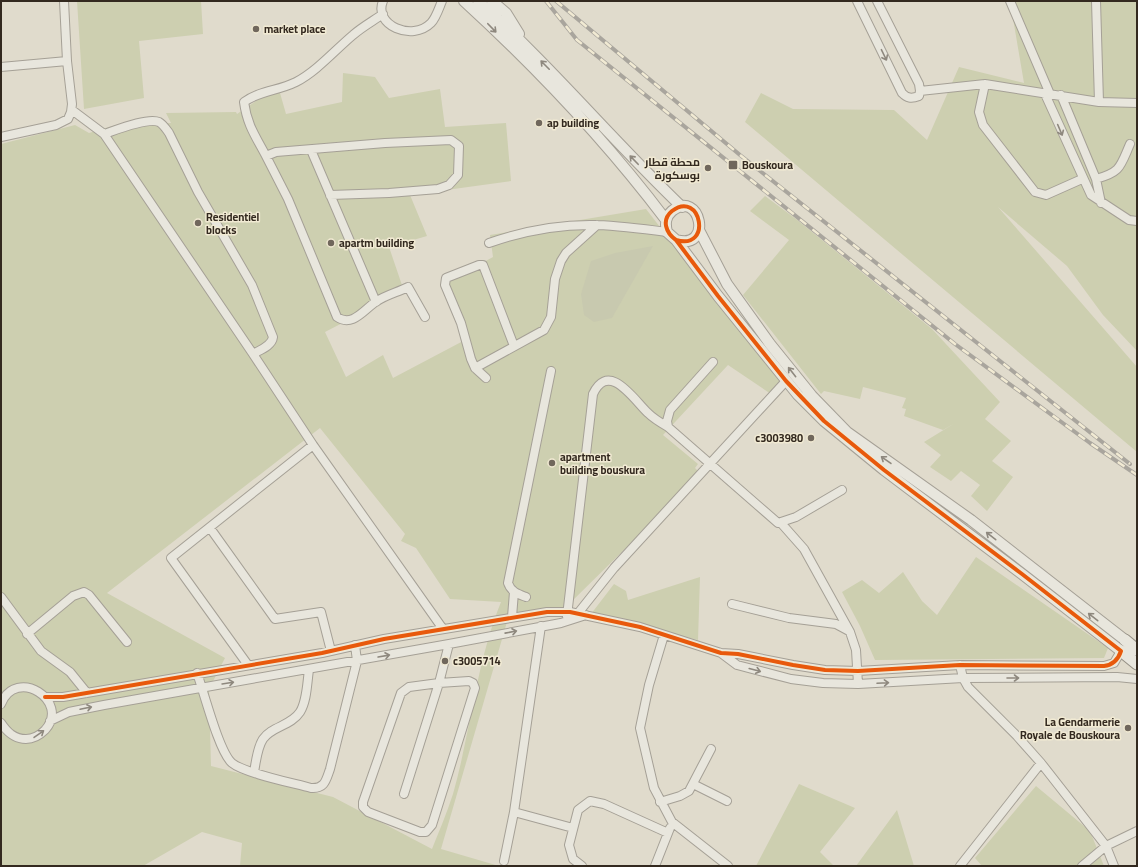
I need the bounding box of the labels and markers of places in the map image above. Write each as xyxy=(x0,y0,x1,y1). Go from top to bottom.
place label: market place xyxy=(264,19,326,39)
marker: market place xyxy=(251,24,261,34)
place label: ap building xyxy=(547,113,599,133)
marker: ap building xyxy=(534,118,544,128)
place label: محطة قطار بوسكورة xyxy=(644,152,700,185)
place label: Bouskoura xyxy=(742,155,793,175)
marker: Bouskoura xyxy=(727,159,739,171)
marker: محطة قطار بوسكورة xyxy=(703,163,713,173)
place label: Residentiel blocks xyxy=(206,207,260,240)
marker: Residentiel blocks xyxy=(193,218,203,228)
place label: apartm building xyxy=(339,233,414,253)
marker: apartm building xyxy=(326,238,336,248)
place label: c3003980 xyxy=(755,428,803,448)
marker: c3003980 xyxy=(806,433,816,443)
place label: apartment building bouskura xyxy=(560,447,645,480)
marker: apartment building bouskura xyxy=(547,458,557,468)
place label: c3005714 xyxy=(453,651,501,671)
marker: c3005714 xyxy=(440,656,450,666)
place label: La Gendarmerie Royale de Bouskoura xyxy=(1020,712,1120,745)
marker: La Gendarmerie Royale de Bouskoura xyxy=(1123,723,1133,733)

